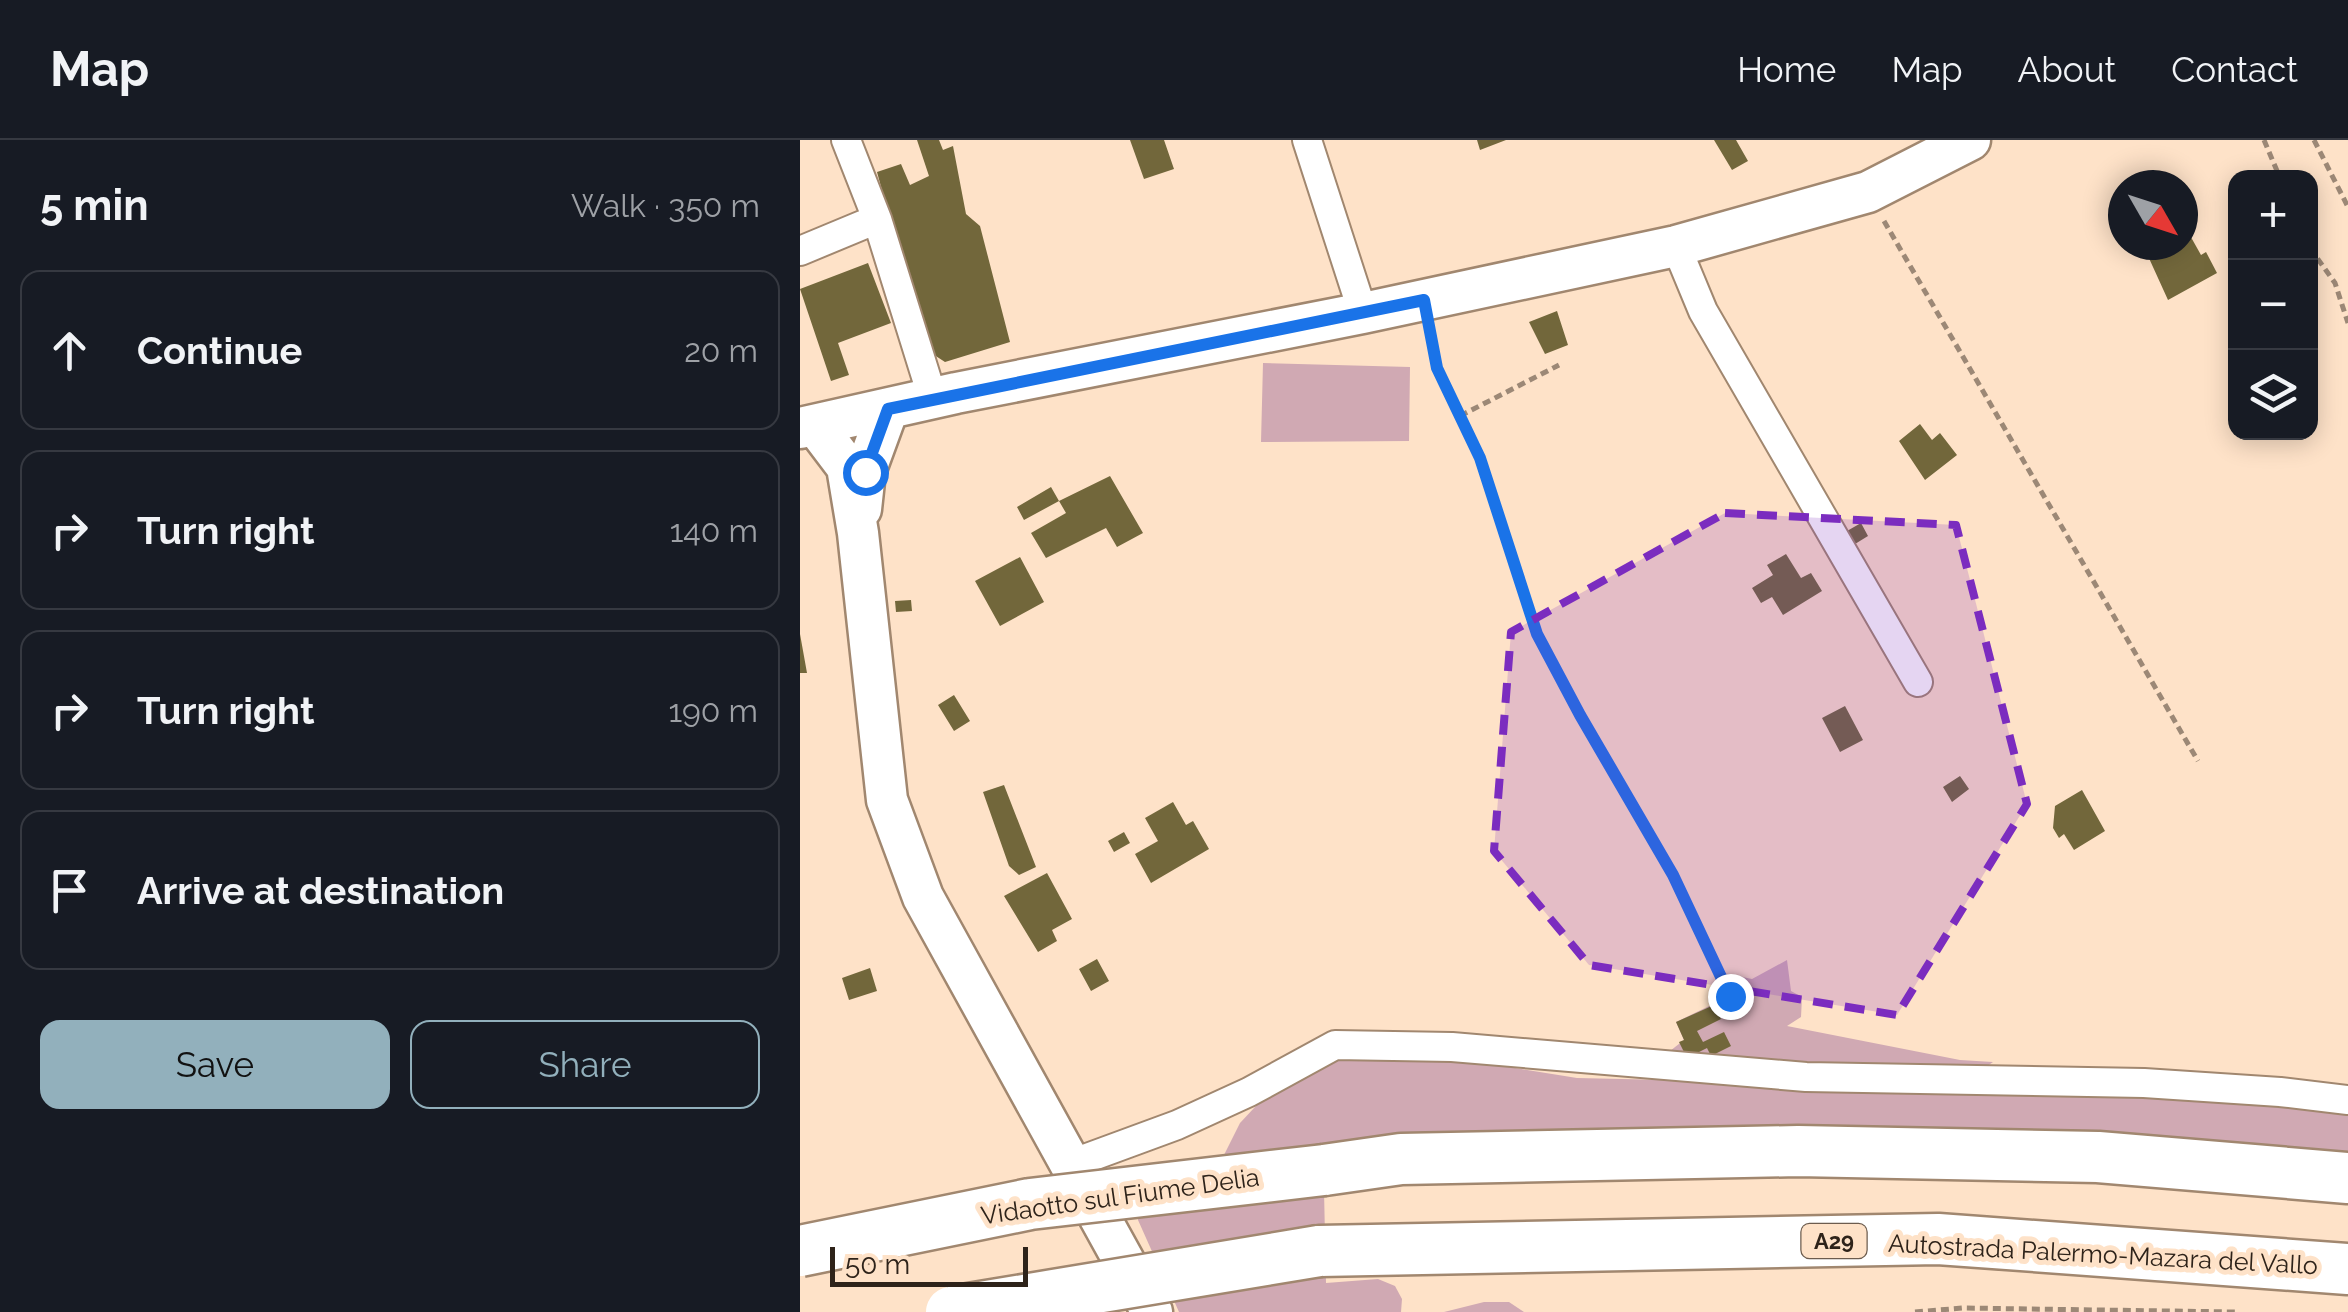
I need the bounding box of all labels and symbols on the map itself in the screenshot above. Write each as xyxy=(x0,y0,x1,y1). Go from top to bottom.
north arrow xyxy=(2108,170,2198,260)
route start xyxy=(843,450,889,496)
route end xyxy=(1708,974,1754,1020)
street label: Vidaotto sul Fiume Delia xyxy=(979,1162,1261,1230)
road number: A29 xyxy=(1802,1224,1866,1258)
street label: Autostrada Palermo-Mazara del Vallo xyxy=(1887,1228,2319,1280)
scale bar xyxy=(830,1242,1028,1286)

